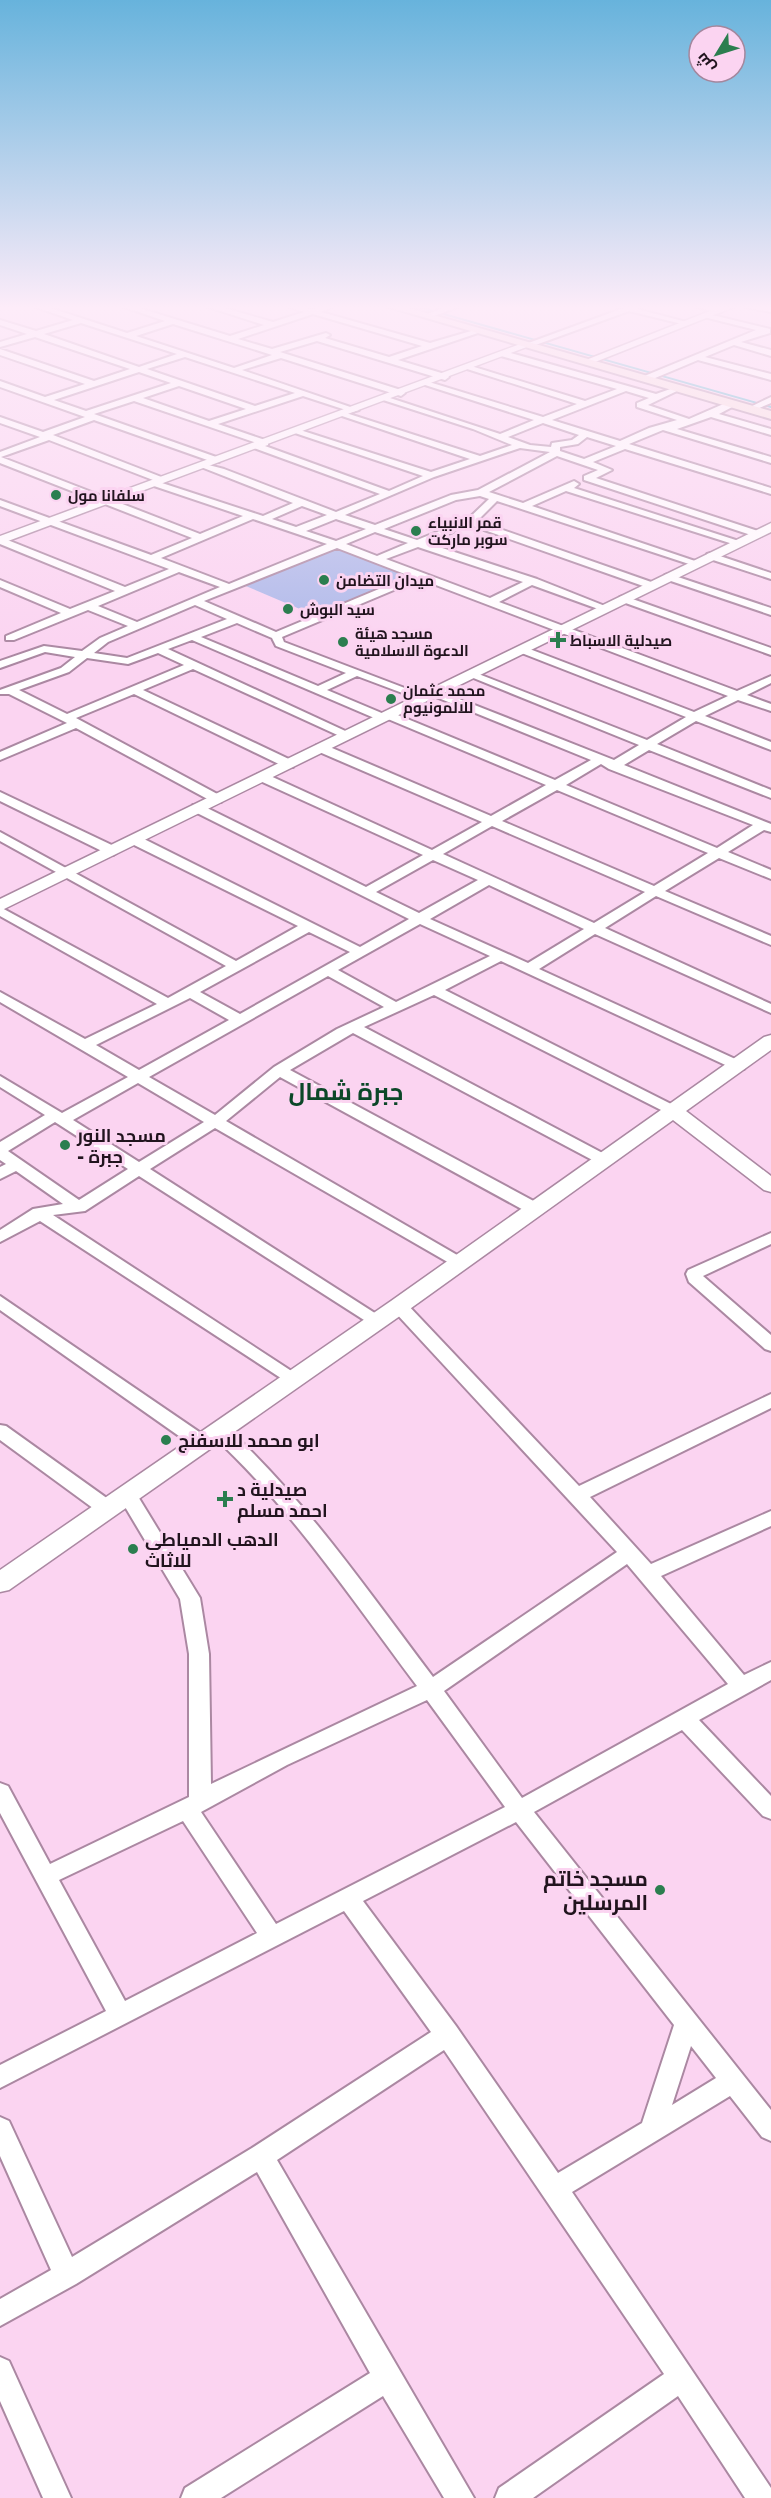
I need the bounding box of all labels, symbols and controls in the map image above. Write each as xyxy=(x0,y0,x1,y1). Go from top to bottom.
north arrow xyxy=(687,24,747,84)
text: ش xyxy=(691,49,719,77)
place label: سلفانا مول xyxy=(68,486,145,505)
marker: سلفانا مول xyxy=(49,488,63,502)
place label: قمر الانبياء سوبر ماركت xyxy=(428,513,508,549)
marker: قمر الانبياء سوبر ماركت xyxy=(409,524,423,538)
place label: ميدان التضامن xyxy=(336,571,434,590)
marker: ميدان التضامن xyxy=(317,573,331,587)
place label: سيد البوش xyxy=(300,600,375,619)
marker: سيد البوش xyxy=(281,602,295,616)
place label: مسجد هيئة الدعوة الاسلامية xyxy=(355,624,469,660)
place label: صيدلية الاسباط xyxy=(570,631,672,650)
marker: صيدلية الاسباط xyxy=(551,633,565,647)
marker: مسجد هيئة الدعوة الاسلامية xyxy=(336,635,350,649)
place label: محمد عثمان للالمونيوم xyxy=(403,681,485,718)
marker: محمد عثمان للالمونيوم xyxy=(384,692,398,706)
district label: جبرة شمال xyxy=(289,1075,403,1107)
place label: مسجد النور - جبرة xyxy=(76,1124,166,1168)
marker: مسجد النور - جبرة xyxy=(58,1138,72,1152)
place label: ابو محمد للاسفنج xyxy=(178,1429,320,1453)
marker: ابو محمد للاسفنج xyxy=(159,1433,173,1447)
place label: صيدلية د احمد مسلم xyxy=(237,1478,328,1523)
marker: صيدلية د احمد مسلم xyxy=(218,1492,232,1506)
place label: الدهب الدمياطي للاثاث xyxy=(145,1528,279,1572)
marker: الدهب الدمياطي للاثاث xyxy=(126,1542,140,1556)
place label: مسجد خاتم المرسلين xyxy=(543,1864,648,1916)
marker: مسجد خاتم المرسلين xyxy=(653,1883,667,1897)

